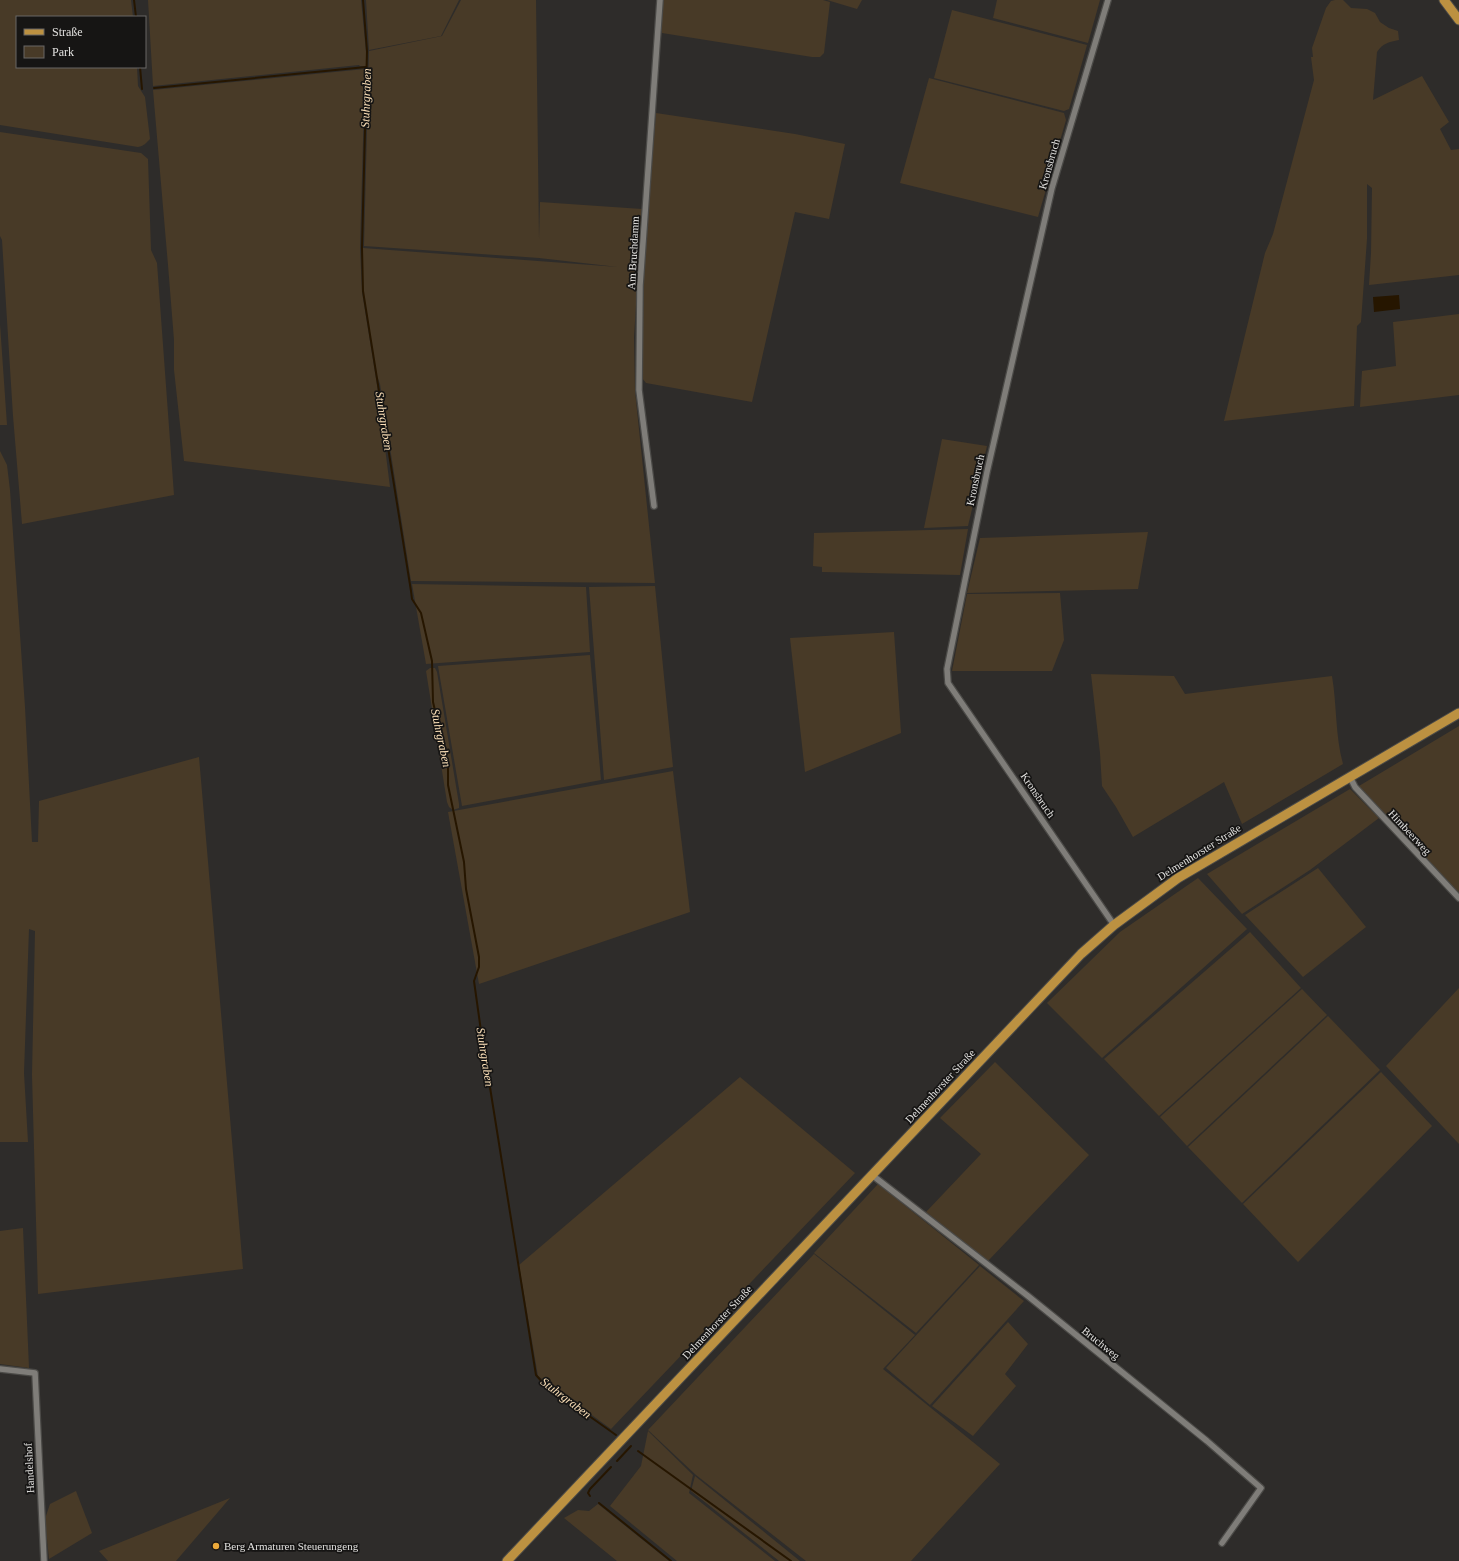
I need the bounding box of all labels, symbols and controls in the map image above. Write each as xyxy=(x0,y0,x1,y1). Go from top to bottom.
legend xyxy=(16,16,146,68)
text: Straße xyxy=(52,25,83,39)
text: Park xyxy=(52,45,74,59)
water label: Stuhrgraben xyxy=(358,68,374,128)
street label: Kronsbruch xyxy=(1036,137,1062,191)
street label: Am Bruchdamm xyxy=(625,215,641,290)
water label: Stuhrgraben xyxy=(372,390,396,452)
street label: Kronsbruch xyxy=(964,453,986,507)
water label: Stuhrgraben xyxy=(428,707,454,769)
street label: Kronsbruch xyxy=(1019,770,1058,820)
street label: Himbeerweg xyxy=(1386,807,1434,857)
street label: Delmenhorster Straße xyxy=(1155,821,1243,883)
water label: Stuhrgraben xyxy=(473,1026,497,1088)
street label: Delmenhorster Straße xyxy=(903,1047,977,1125)
street label: Delmenhorster Straße xyxy=(680,1283,754,1361)
street label: Bruchweg xyxy=(1080,1324,1123,1362)
water label: Stuhrgraben xyxy=(538,1374,594,1422)
street label: Handelshof xyxy=(22,1442,36,1494)
place label: Berg Armaturen Steuerungeng xyxy=(224,1540,359,1552)
marker: Berg Armaturen Steuerungeng xyxy=(211,1541,221,1551)

